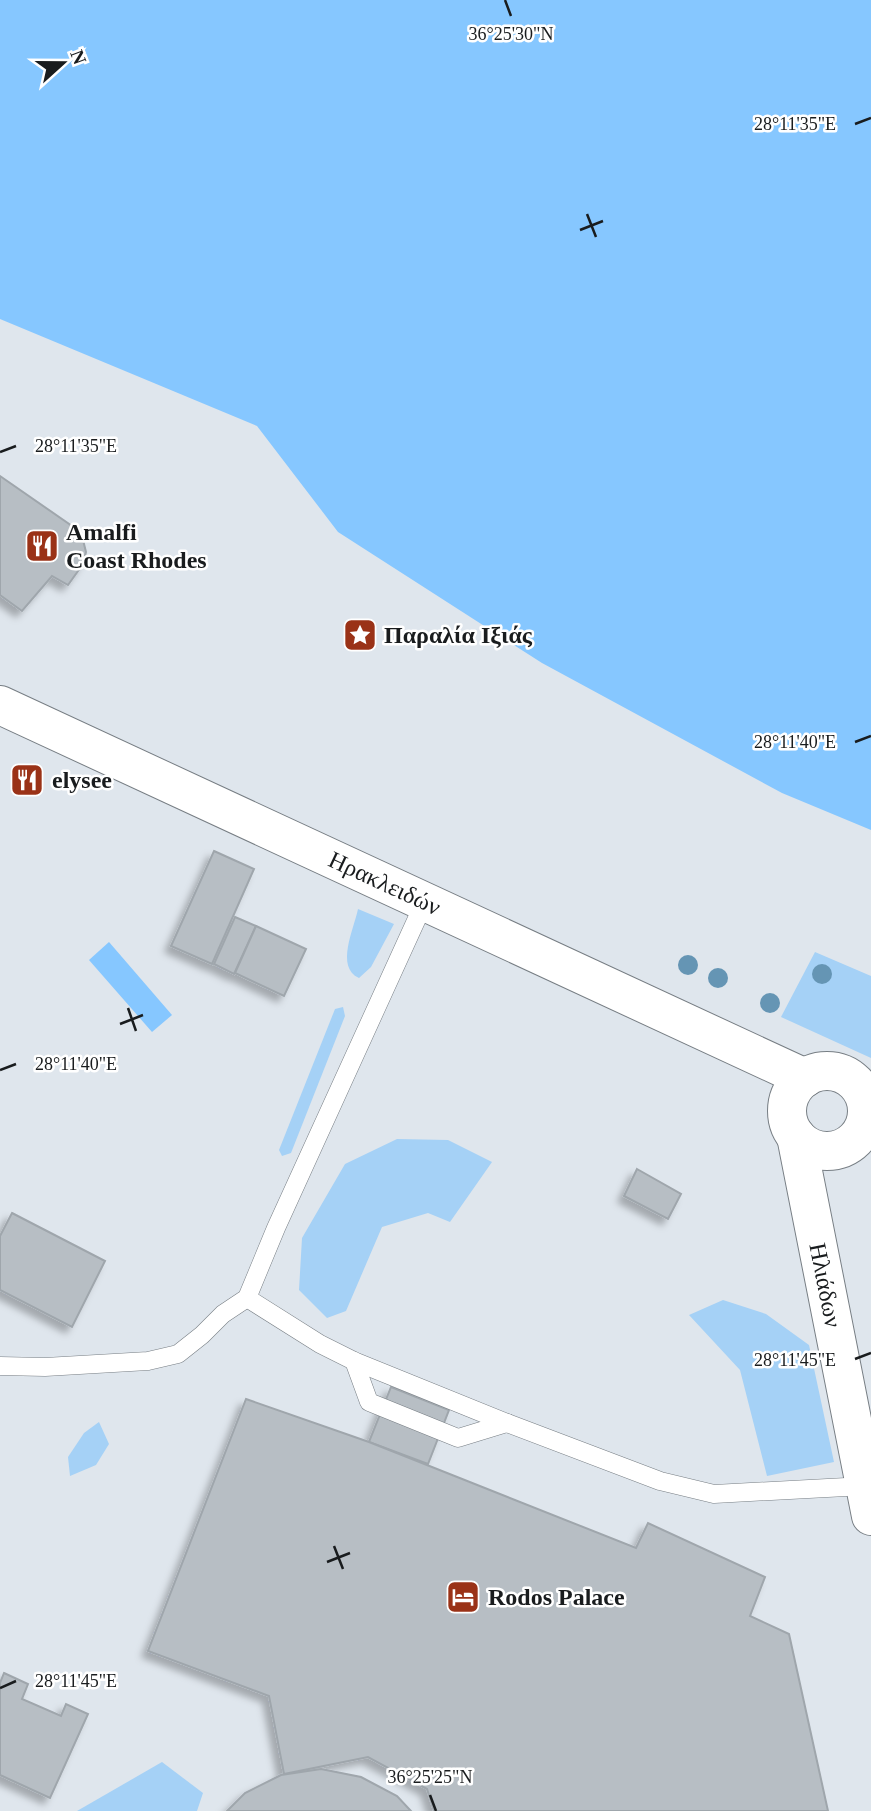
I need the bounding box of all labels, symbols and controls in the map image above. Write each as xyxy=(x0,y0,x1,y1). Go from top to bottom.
text: 36°25'30"N xyxy=(469,24,553,44)
north arrow xyxy=(28,28,98,98)
text: N xyxy=(66,47,91,68)
text: 28°11'35"E xyxy=(754,114,836,134)
text: 28°11'35"E xyxy=(35,436,117,456)
place label: Amalfi Coast Rhodes xyxy=(66,519,207,573)
restaurant icon: Amalfi Coast Rhodes xyxy=(23,527,61,565)
place icon: Παραλία Ιξιάς xyxy=(341,616,379,654)
place label: Παραλία Ιξιάς xyxy=(384,622,533,648)
text: 28°11'40"E xyxy=(754,732,836,752)
restaurant icon: elysee xyxy=(8,761,46,799)
place label: elysee xyxy=(52,767,112,793)
street label: Ηρακλειδών xyxy=(325,846,445,920)
text: 28°11'40"E xyxy=(35,1054,117,1074)
street label: Ηλιάδων xyxy=(804,1241,847,1330)
text: 28°11'45"E xyxy=(754,1350,836,1370)
hotel icon: Rodos Palace xyxy=(444,1578,482,1616)
place label: Rodos Palace xyxy=(488,1584,625,1610)
text: 28°11'45"E xyxy=(35,1671,117,1691)
text: 36°25'25"N xyxy=(388,1767,472,1787)

